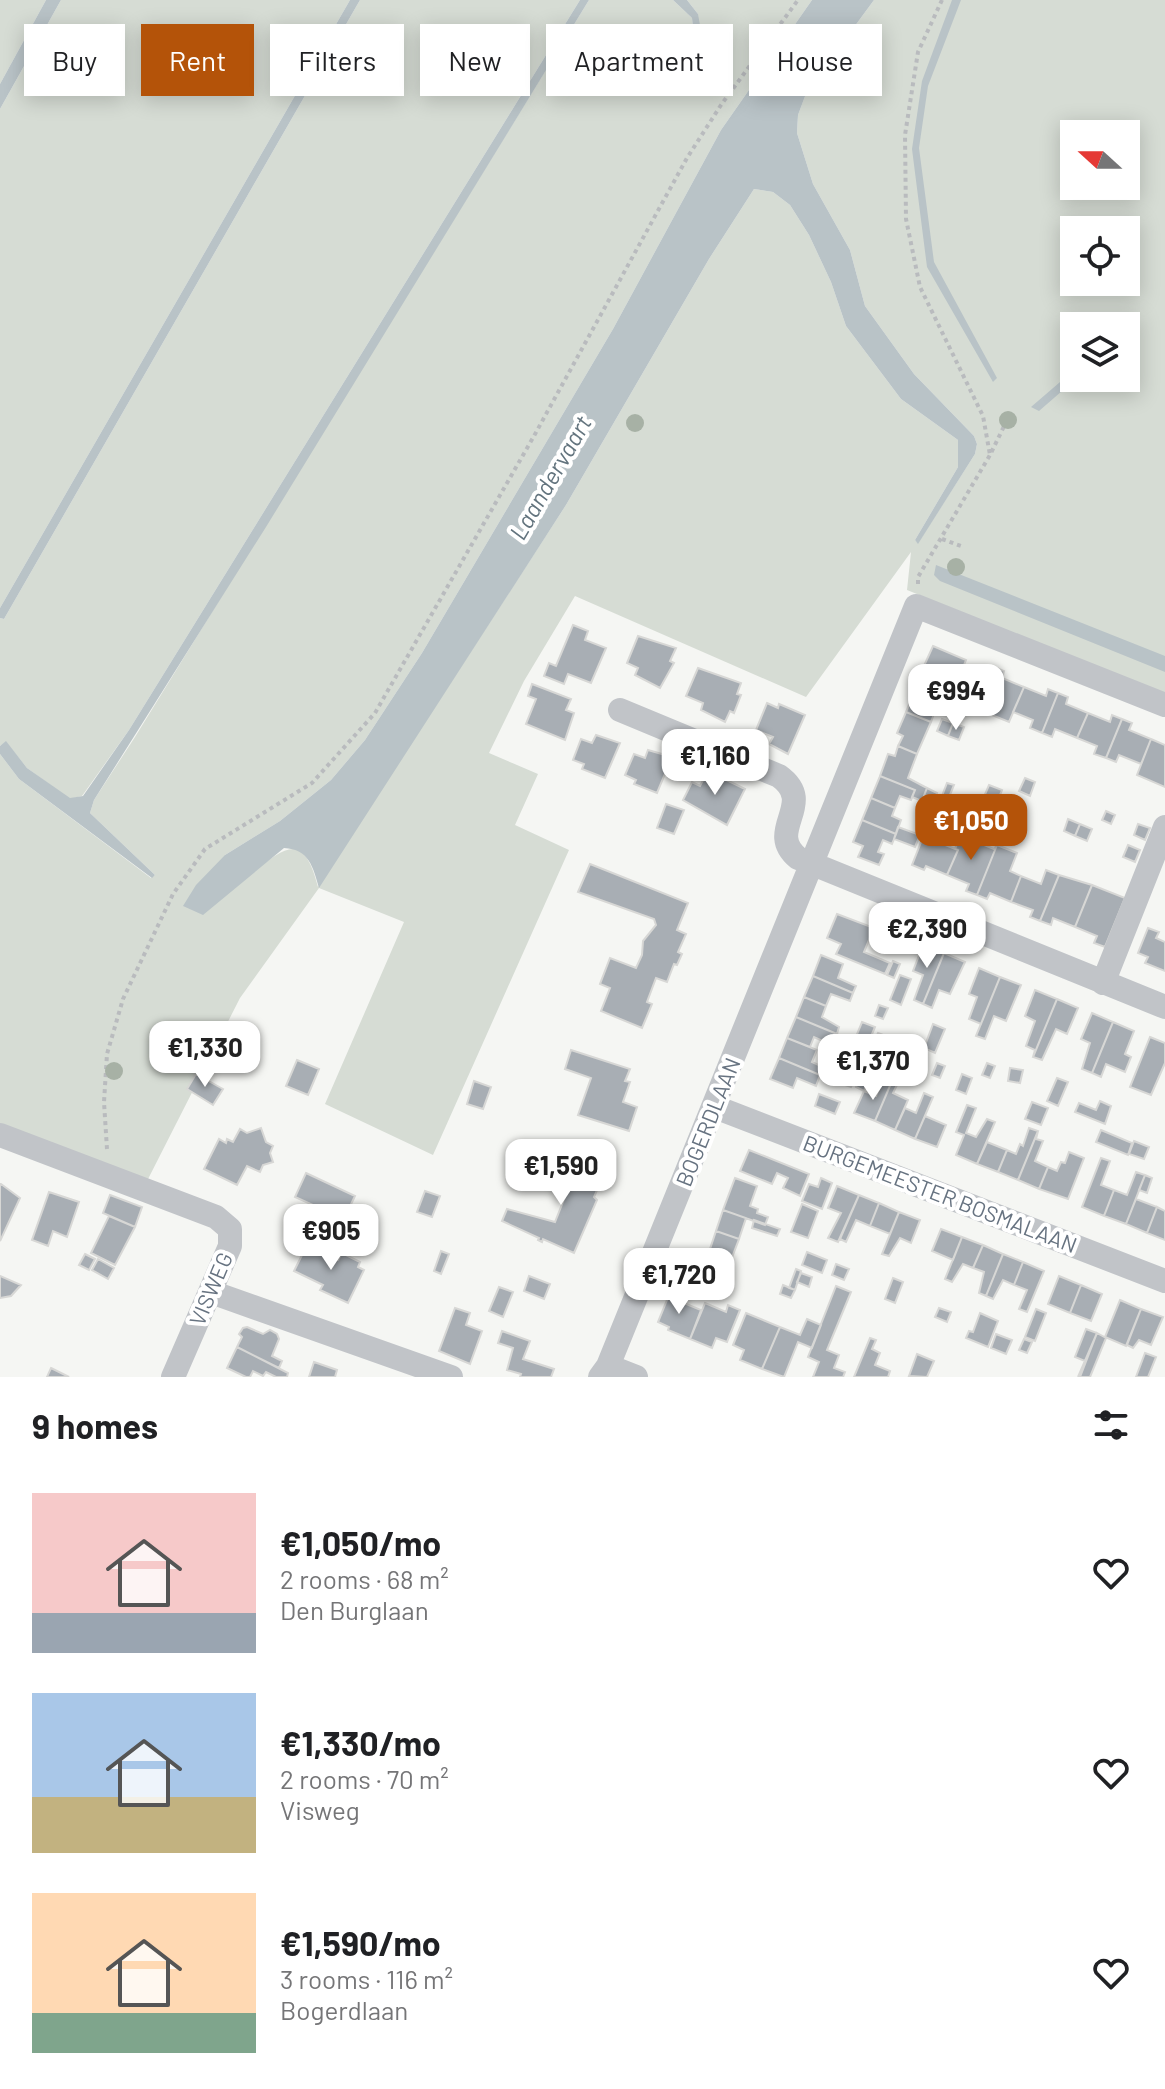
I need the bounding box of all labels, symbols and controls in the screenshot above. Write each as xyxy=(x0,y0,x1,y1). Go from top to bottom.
chip: Buy xyxy=(24,24,125,96)
chip: Rent xyxy=(141,24,254,96)
chip: Filters xyxy=(270,24,404,96)
chip: New xyxy=(420,24,530,96)
chip: Apartment xyxy=(546,24,733,96)
chip: House xyxy=(749,24,882,96)
north arrow xyxy=(1060,120,1140,200)
map controls xyxy=(1060,120,1140,392)
button: locate xyxy=(1060,216,1140,296)
button: layers xyxy=(1060,312,1140,392)
water label: Laandervaart xyxy=(503,410,597,544)
pin: €994 xyxy=(909,664,1003,732)
text: €994 xyxy=(926,674,986,705)
pin: €1,160 xyxy=(650,729,780,797)
text: €1,160 xyxy=(680,739,750,770)
pin: €1,050 xyxy=(906,794,1036,862)
text: €1,050 xyxy=(933,804,1009,835)
pin: €2,390 xyxy=(862,902,992,970)
text: €2,390 xyxy=(887,912,967,943)
pin: €1,330 xyxy=(140,1021,270,1089)
text: €1,330 xyxy=(167,1031,243,1062)
pin: €1,370 xyxy=(808,1034,938,1102)
text: €1,370 xyxy=(836,1044,910,1075)
street label: BOGERDLAAN xyxy=(669,1054,745,1190)
street label: BURGEMEESTER BOSMALAAN xyxy=(800,1129,1081,1257)
pin: €1,590 xyxy=(496,1139,626,1207)
text: €1,590 xyxy=(523,1149,599,1180)
pin: €905 xyxy=(284,1204,378,1272)
text: €905 xyxy=(301,1214,361,1245)
street label: VISWEG xyxy=(183,1248,237,1329)
pin: €1,720 xyxy=(614,1248,744,1316)
text: €1,720 xyxy=(642,1258,716,1289)
icon: filters xyxy=(1089,1403,1133,1447)
text: 9 homes xyxy=(32,1405,158,1446)
text: €1,050/mo xyxy=(280,1522,441,1563)
icon: home xyxy=(96,1525,192,1621)
icon: heart xyxy=(1089,1551,1133,1595)
text: 2 rooms · 68 m² xyxy=(280,1563,449,1594)
text: Den Burglaan xyxy=(280,1594,429,1625)
text: €1,330/mo xyxy=(280,1722,441,1763)
icon: home xyxy=(96,1725,192,1821)
icon: heart xyxy=(1089,1751,1133,1795)
text: 2 rooms · 70 m² xyxy=(280,1763,449,1794)
text: Visweg xyxy=(280,1794,360,1825)
text: €1,590/mo xyxy=(280,1922,441,1963)
icon: home xyxy=(96,1925,192,2021)
icon: heart xyxy=(1089,1951,1133,1995)
text: 3 rooms · 116 m² xyxy=(280,1963,453,1994)
text: Bogerdlaan xyxy=(280,1994,408,2025)

